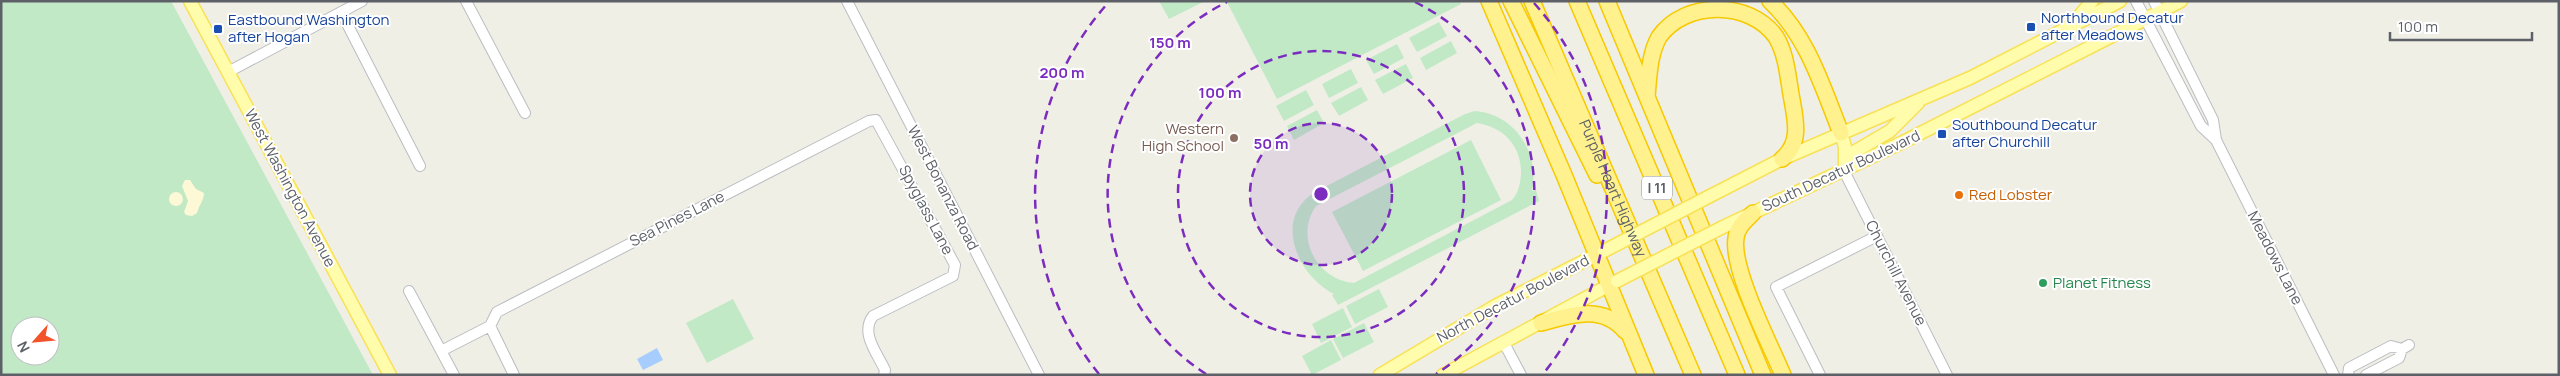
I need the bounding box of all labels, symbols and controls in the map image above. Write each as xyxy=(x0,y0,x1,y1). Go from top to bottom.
place label: Northbound Decatur after Meadows xyxy=(2041,7,2184,45)
place label: Eastbound Washington after Hogan xyxy=(228,9,390,47)
scale bar xyxy=(2390,10,2532,42)
text: 100 m xyxy=(2398,16,2438,37)
marker: Northbound Decatur after Meadows xyxy=(2025,21,2037,33)
marker: Eastbound Washington after Hogan xyxy=(212,23,224,35)
text: 150 m xyxy=(1149,32,1191,53)
text: 200 m xyxy=(1039,62,1085,83)
text: 100 m xyxy=(1199,82,1241,103)
street label: West Washington Avenue xyxy=(240,105,341,271)
place label: Southbound Decatur after Churchill xyxy=(1952,114,2098,152)
street label: Purple Heart Highway xyxy=(1574,116,1652,260)
place label: Western High School xyxy=(1142,118,1224,156)
street label: West Bonanza Road xyxy=(903,122,984,254)
street label: South Decatur Boulevard xyxy=(1758,125,1923,216)
marker: Southbound Decatur after Churchill xyxy=(1936,128,1948,140)
marker: Western High School xyxy=(1228,132,1240,144)
text: 50 m xyxy=(1253,133,1289,154)
street label: Spyglass Lane xyxy=(894,161,959,258)
road number: I 11 xyxy=(1642,177,1672,200)
place label: Red Lobster xyxy=(1969,184,2053,205)
centre of rings xyxy=(1312,185,1330,203)
street label: Sea Pines Lane xyxy=(626,186,728,251)
marker: Red Lobster xyxy=(1953,189,1965,201)
street label: Meadows Lane xyxy=(2243,207,2308,309)
street label: Churchill Avenue xyxy=(1861,216,1932,329)
street label: North Decatur Boulevard xyxy=(1433,249,1593,348)
place label: Planet Fitness xyxy=(2053,272,2151,293)
marker: Planet Fitness xyxy=(2037,277,2049,289)
north arrow xyxy=(10,316,60,366)
text: N xyxy=(12,338,34,356)

